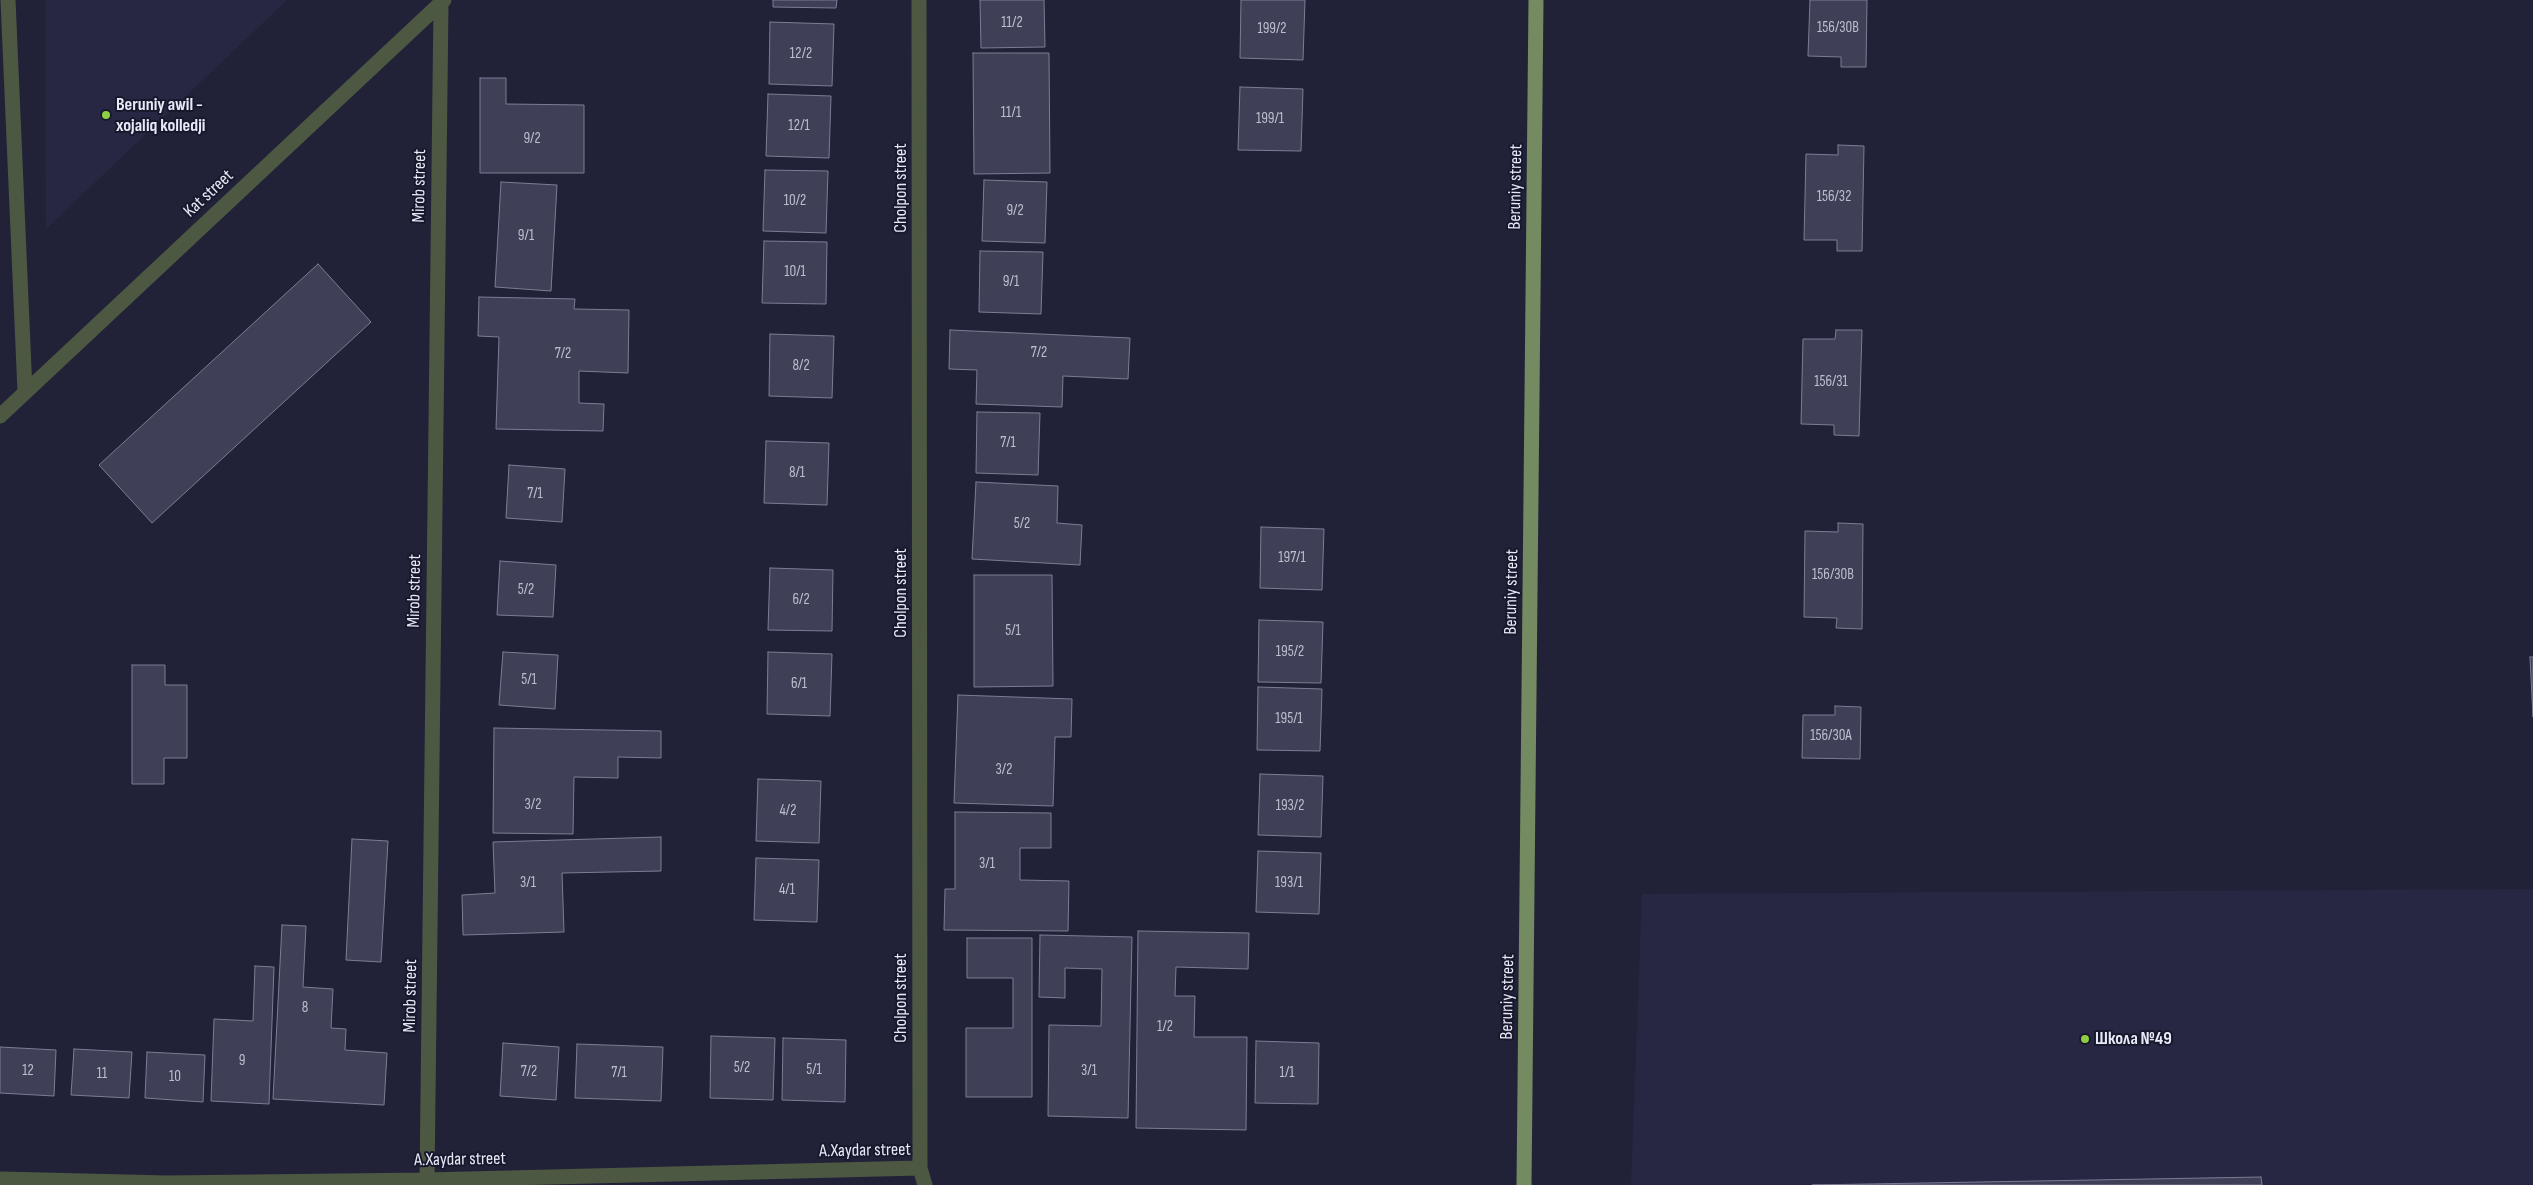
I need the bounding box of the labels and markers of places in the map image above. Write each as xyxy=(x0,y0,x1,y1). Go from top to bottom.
place label: Beruniy awil - xojaliq kolledji xyxy=(116,94,205,136)
marker: Beruniy awil - xojaliq kolledji xyxy=(100,109,112,121)
place label: Школа №49 xyxy=(2095,1028,2172,1050)
marker: Школа №49 xyxy=(2079,1033,2091,1045)

